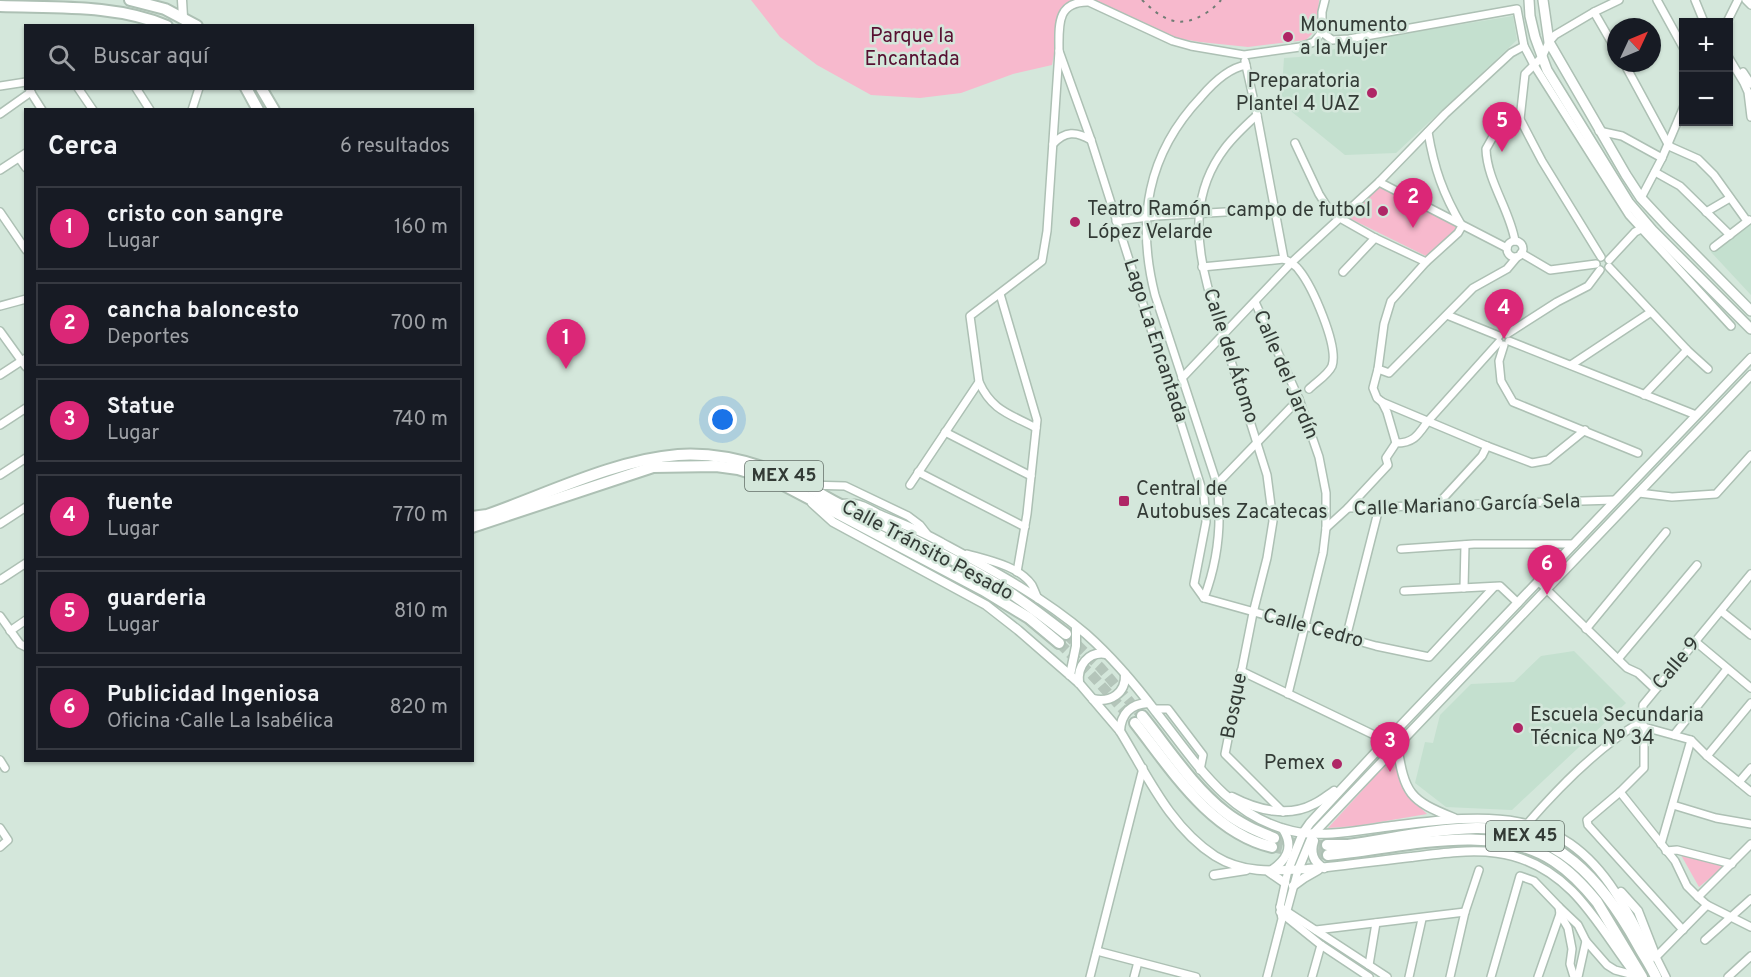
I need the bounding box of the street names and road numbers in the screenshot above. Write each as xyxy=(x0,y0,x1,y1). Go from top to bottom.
street label: Lago La Encantada xyxy=(1116,256,1194,426)
street label: Calle del Átomo xyxy=(1196,284,1266,427)
street label: Calle del Jardín xyxy=(1246,306,1324,444)
road number: MEX 45 xyxy=(745,461,823,491)
street label: Calle Mariano García Sela xyxy=(1353,489,1581,523)
street label: Calle Tránsito Pesado xyxy=(836,495,1018,607)
street label: Calle Cedro xyxy=(1260,603,1366,655)
street label: Calle 9 xyxy=(1647,632,1707,696)
street label: Bosque xyxy=(1216,671,1254,741)
road number: MEX 45 xyxy=(1486,821,1564,851)

